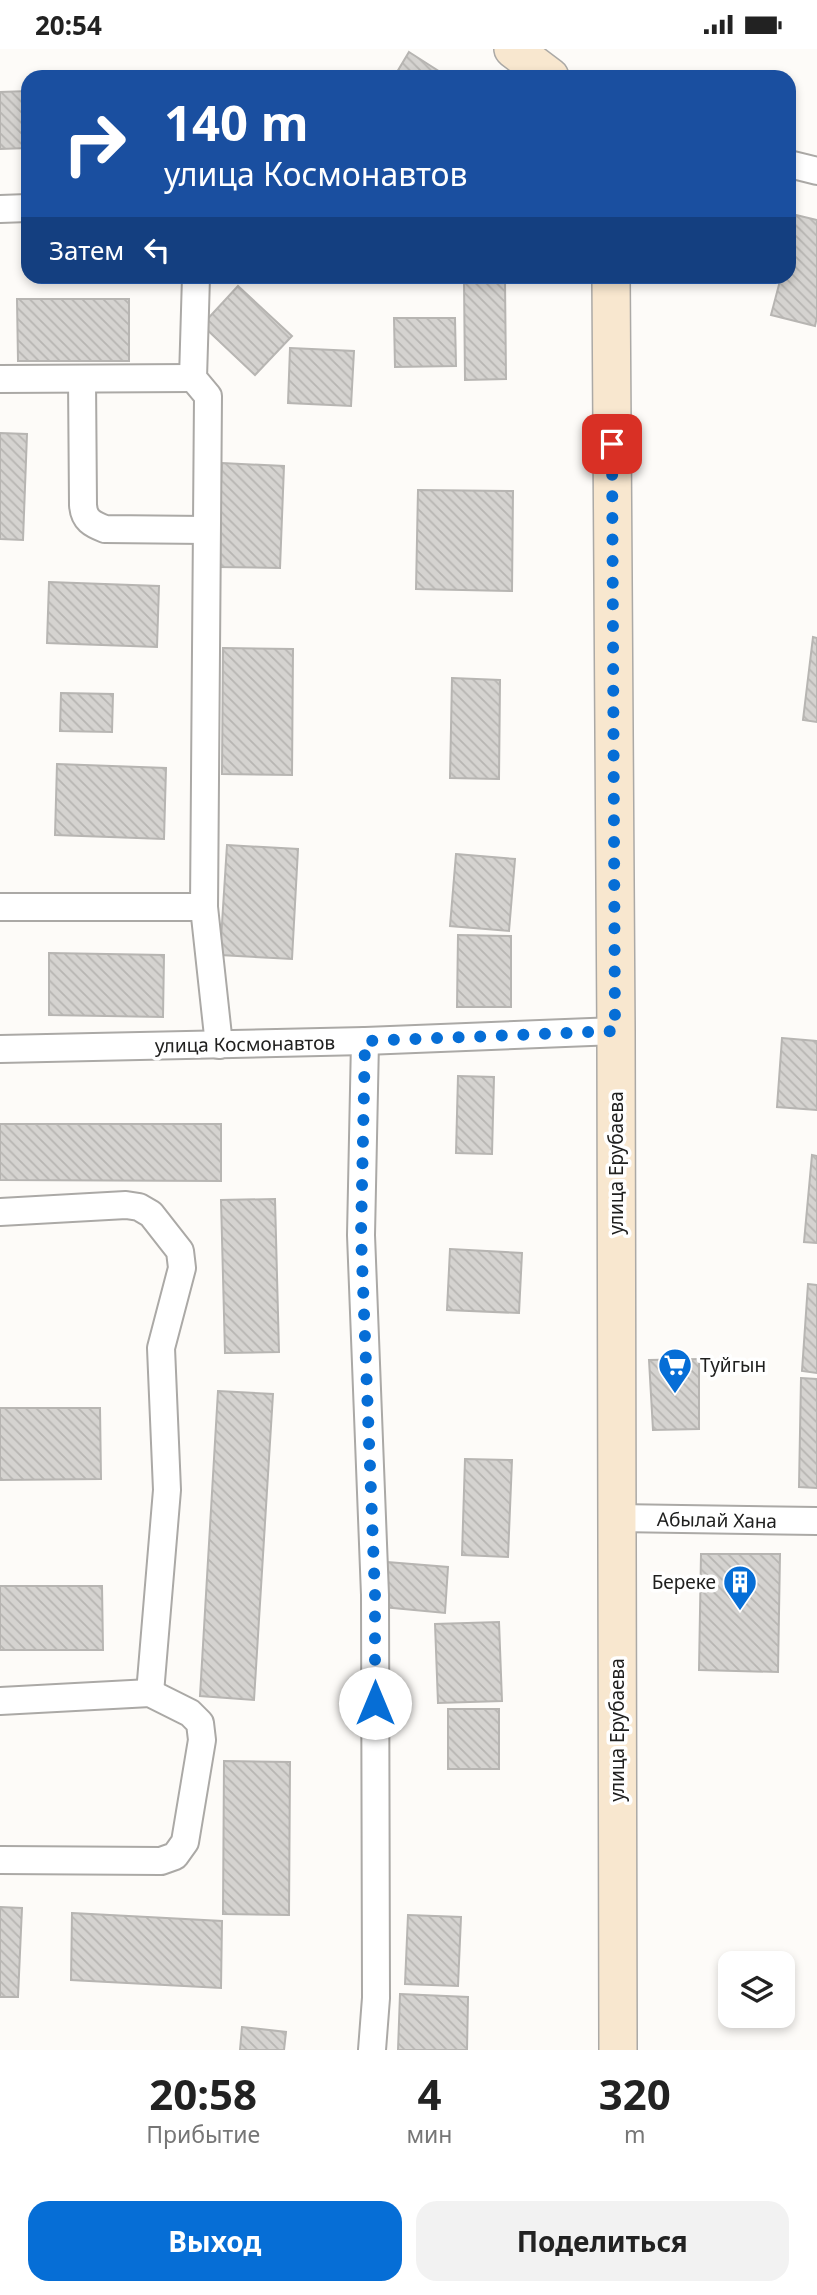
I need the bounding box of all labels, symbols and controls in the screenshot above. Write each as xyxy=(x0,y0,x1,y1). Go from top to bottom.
text: 20:54 xyxy=(35,7,102,43)
text: 140 m xyxy=(164,89,309,155)
icon: right xyxy=(49,98,140,189)
text: улица Космонавтов xyxy=(164,152,468,195)
icon: left xyxy=(138,231,176,269)
text: Затем xyxy=(49,232,124,268)
pin xyxy=(582,414,642,474)
icon: arrive xyxy=(593,425,631,463)
street label: улица Космонавтов xyxy=(155,1029,335,1059)
street label: улица Ерубаева xyxy=(603,1091,629,1235)
supermarket icon: Туйгын xyxy=(656,1346,694,1395)
place label: Туйгын xyxy=(700,1352,766,1378)
street label: Абылай Хана xyxy=(657,1506,777,1534)
building icon: Береке xyxy=(721,1563,759,1612)
place label: Береке xyxy=(652,1569,716,1595)
street label: улица Ерубаева xyxy=(604,1658,630,1802)
position arrow xyxy=(338,1666,412,1740)
map controls xyxy=(718,1951,795,2028)
button: layers xyxy=(718,1951,795,2028)
text: 20:58 xyxy=(149,2065,257,2122)
text: 4 xyxy=(417,2065,441,2122)
text: 320 xyxy=(599,2065,671,2122)
text: Прибытие xyxy=(146,2118,260,2150)
text: мин xyxy=(406,2118,452,2150)
text: m xyxy=(624,2118,646,2150)
button: Выход xyxy=(28,2201,402,2281)
button: Поделиться xyxy=(416,2201,789,2281)

